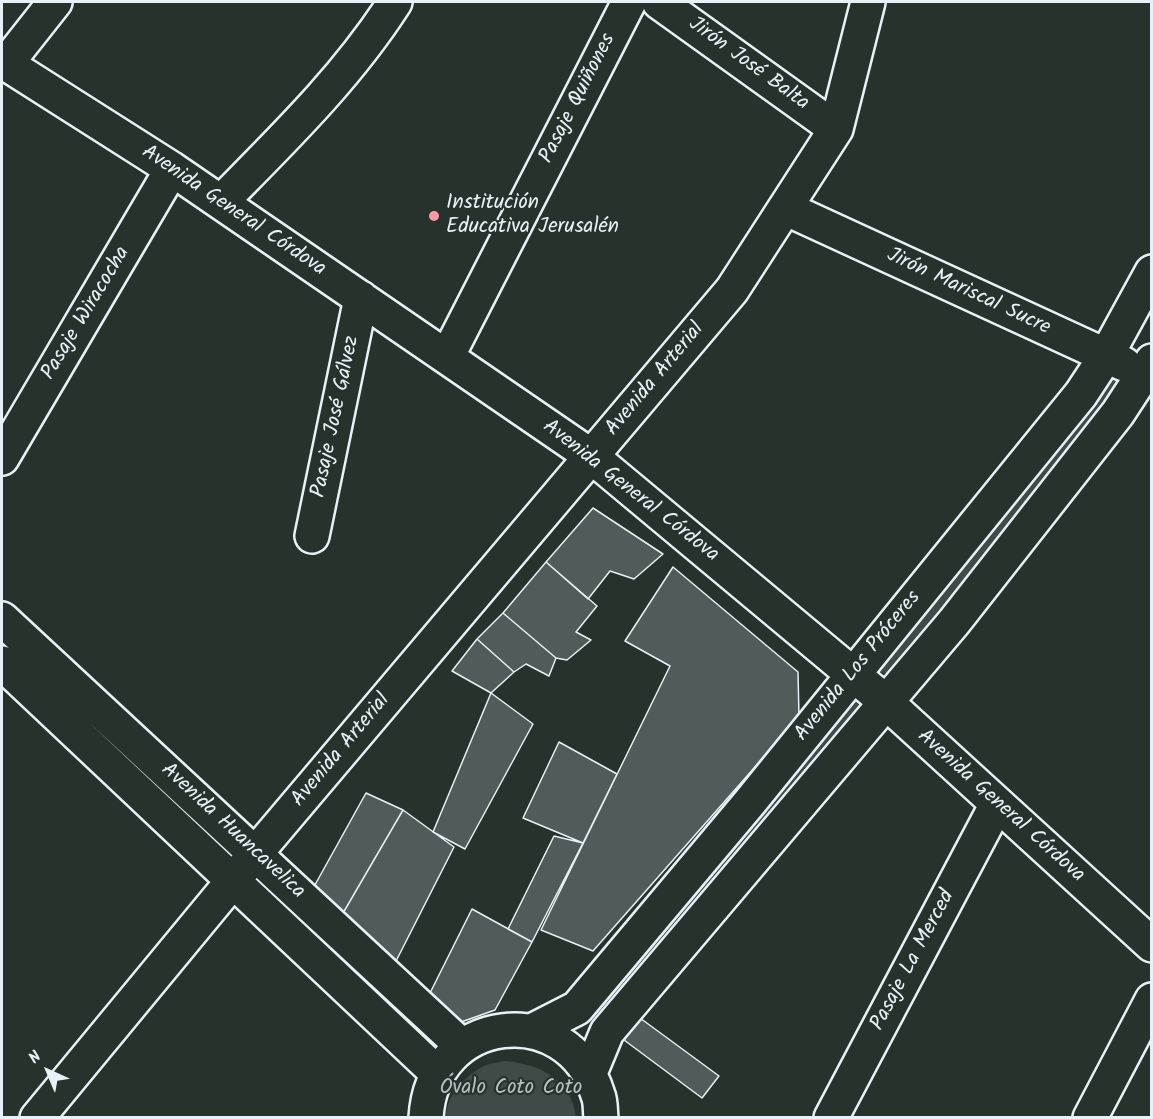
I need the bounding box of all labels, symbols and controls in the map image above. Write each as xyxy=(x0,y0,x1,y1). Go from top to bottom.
street label: Jirón José Balta xyxy=(683,13,813,117)
street label: Pasaje Quiñones xyxy=(536,30,622,168)
street label: Avenida General Córdova xyxy=(136,141,330,283)
place label: Institución Educativa Jerusalén xyxy=(446,191,619,241)
marker: Institución Educativa Jerusalén xyxy=(427,209,441,223)
street label: Pasaje Wiracocha xyxy=(37,243,137,385)
street label: Jirón Mariscal Sucre xyxy=(882,244,1054,342)
street label: Avenida Arterial xyxy=(601,318,711,442)
street label: Pasaje José Gálvez xyxy=(308,334,366,500)
street label: Avenida General Córdova xyxy=(537,415,723,569)
street label: Avenida Los Próceres xyxy=(791,587,927,747)
street label: Avenida Arterial xyxy=(287,689,397,813)
street label: Avenida General Córdova xyxy=(911,725,1089,889)
street label: Avenida Huancavelica xyxy=(155,759,309,905)
street label: Pasaje La Merced xyxy=(866,887,962,1035)
north arrow xyxy=(18,1041,78,1101)
text: N xyxy=(23,1045,47,1070)
park label: Óvalo Coto Coto xyxy=(440,1076,582,1102)

